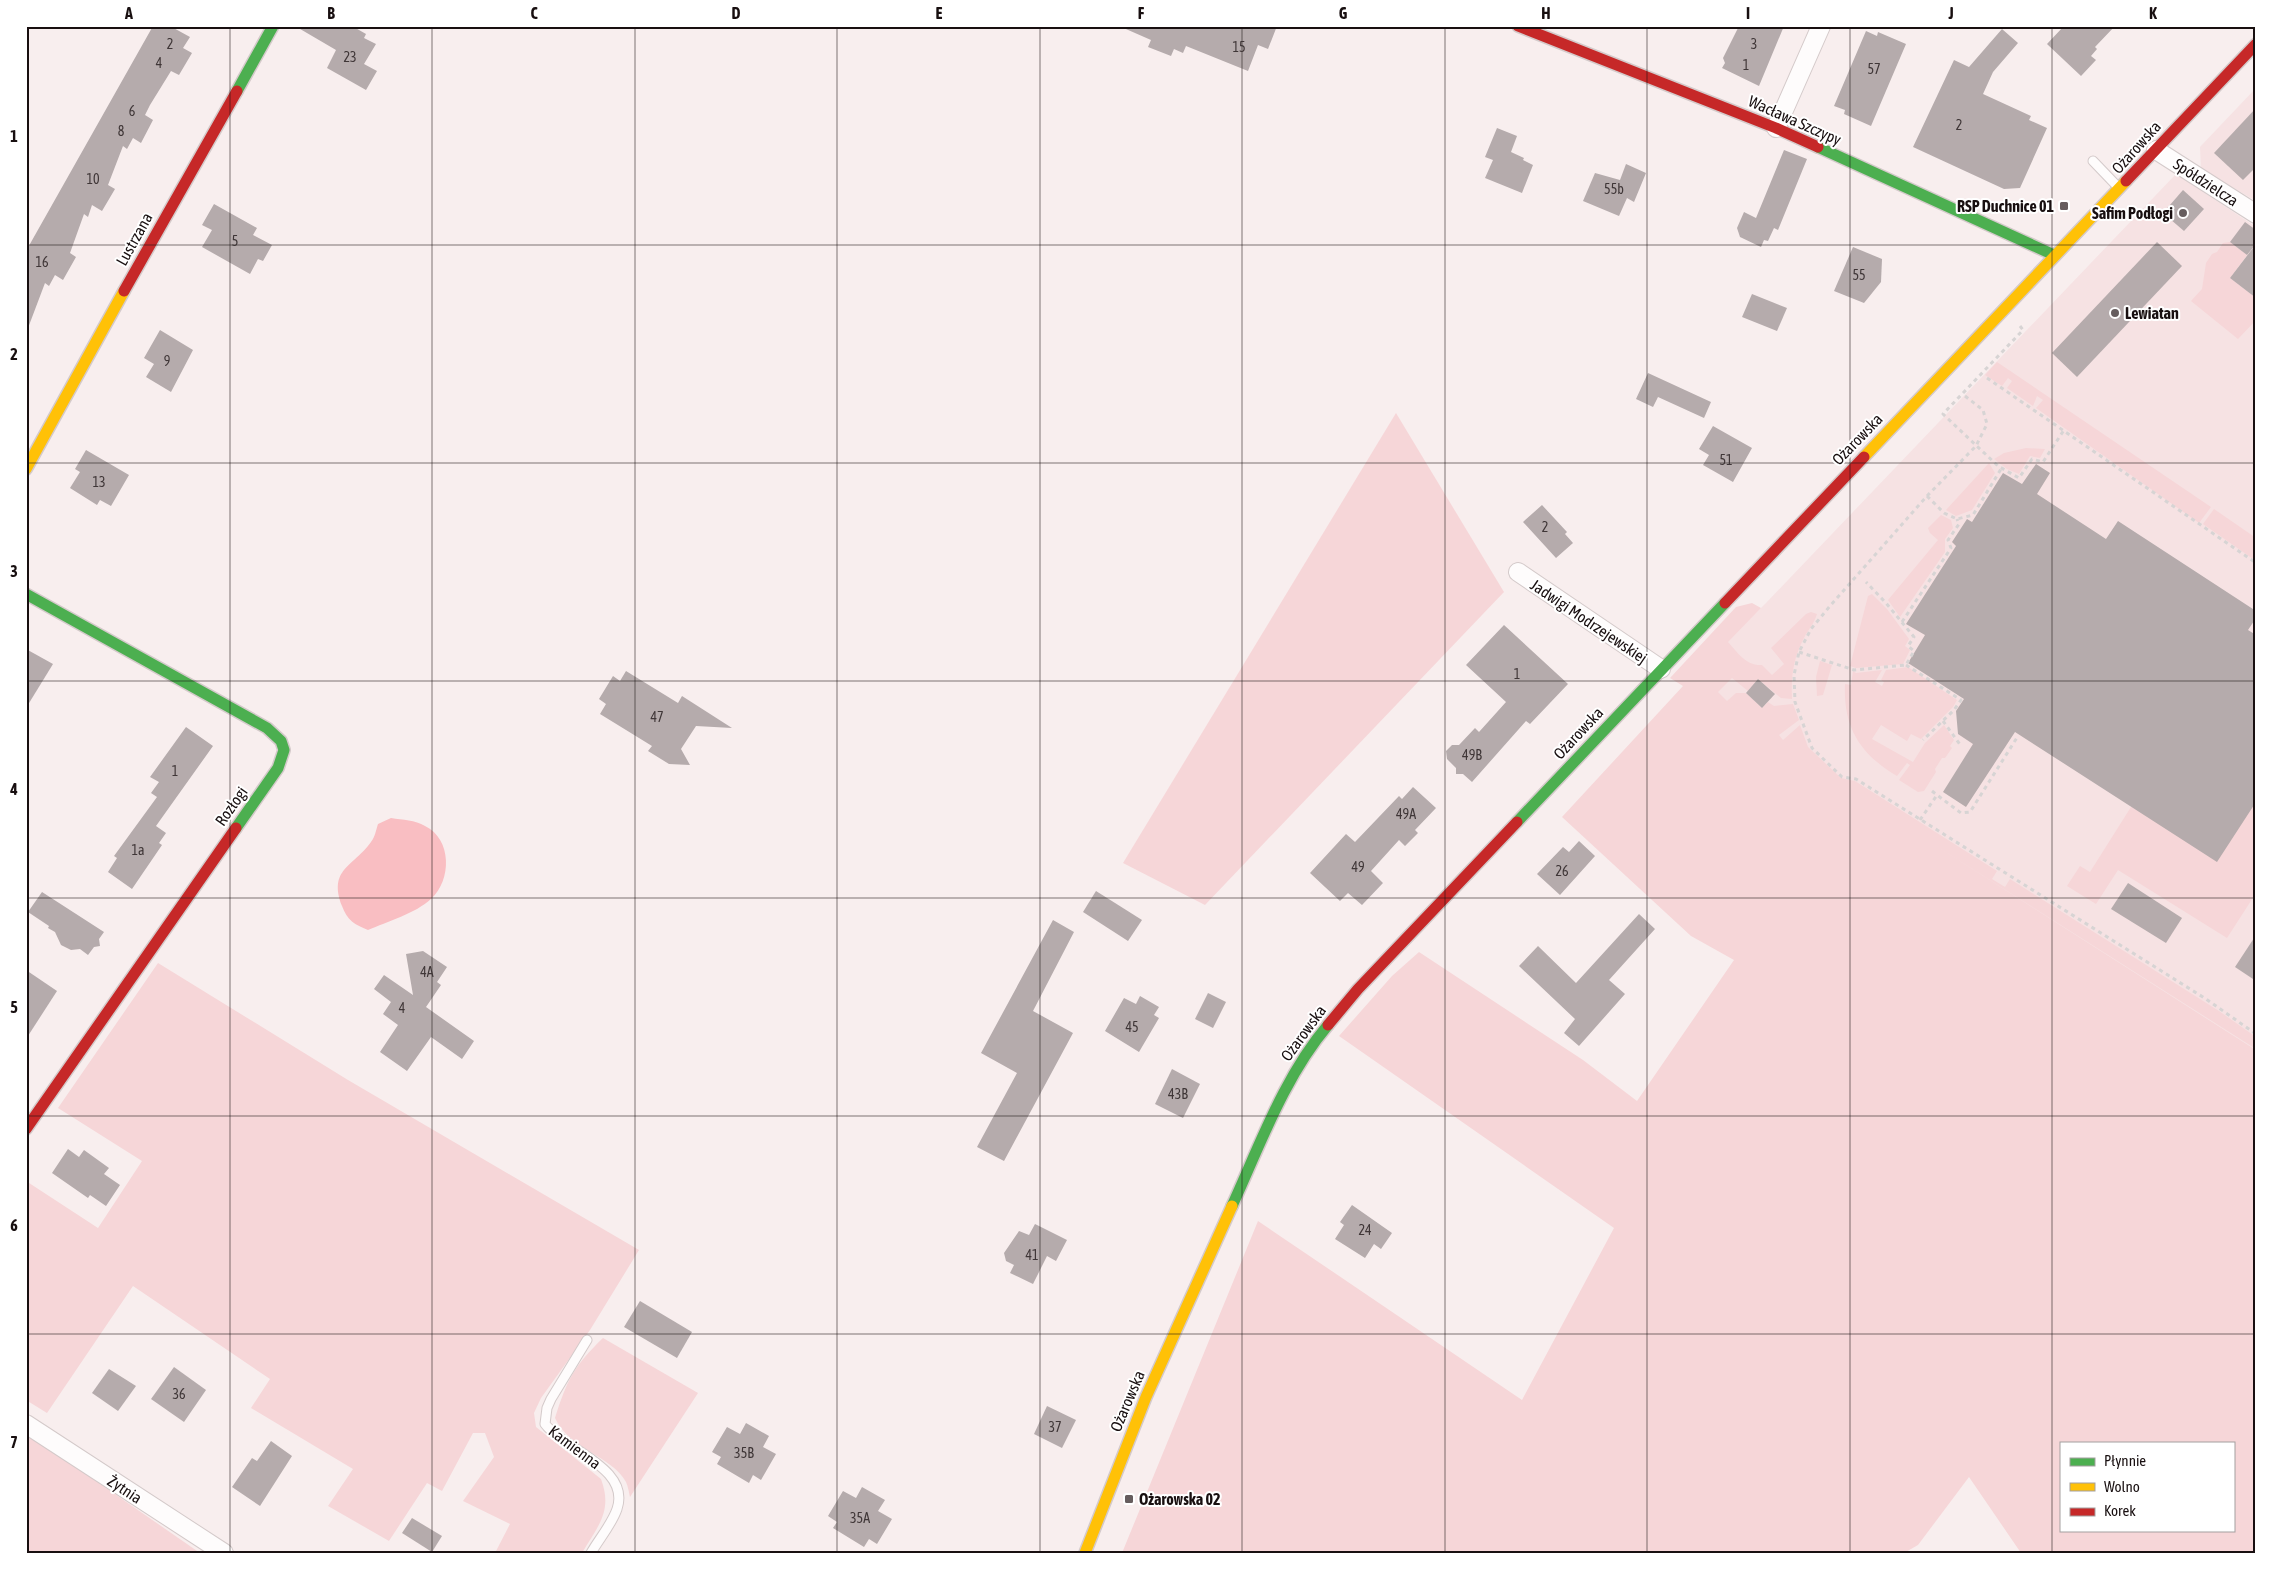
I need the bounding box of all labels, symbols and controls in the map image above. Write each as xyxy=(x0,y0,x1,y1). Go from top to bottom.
text: A xyxy=(124,4,133,22)
text: B xyxy=(327,4,335,22)
text: C xyxy=(530,4,538,22)
text: D xyxy=(732,4,741,22)
text: E xyxy=(936,4,943,22)
text: F xyxy=(1138,4,1145,22)
text: G xyxy=(1339,4,1348,22)
text: H xyxy=(1541,4,1551,22)
text: I xyxy=(1746,4,1750,22)
text: J xyxy=(1947,4,1954,22)
text: K xyxy=(2149,4,2157,22)
house number: 2 xyxy=(167,36,173,52)
house number: 3 xyxy=(1751,36,1757,52)
house number: 15 xyxy=(1232,39,1246,55)
house number: 23 xyxy=(343,49,357,65)
house number: 4 xyxy=(156,55,163,71)
house number: 1 xyxy=(1743,57,1749,73)
house number: 57 xyxy=(1867,61,1881,77)
street label: Wacława Szczypy xyxy=(1745,91,1845,150)
house number: 6 xyxy=(129,103,136,119)
house number: 2 xyxy=(1956,117,1962,133)
street label: Ożarowska xyxy=(2108,117,2164,177)
house number: 8 xyxy=(118,123,125,139)
text: 1 xyxy=(10,127,18,145)
street label: Spółdzielcza xyxy=(2170,154,2242,210)
house number: 10 xyxy=(86,171,100,187)
house number: 55b xyxy=(1604,181,1624,197)
place label: RSP Duchnice 01 xyxy=(1957,197,2054,215)
marker: RSP Duchnice 01 xyxy=(2058,200,2070,212)
place label: Safim Podłogi xyxy=(2092,204,2173,222)
marker: Safim Podłogi xyxy=(2177,207,2189,219)
street label: Lustrzana xyxy=(112,210,156,268)
house number: 5 xyxy=(232,233,238,249)
house number: 16 xyxy=(35,254,49,270)
house number: 55 xyxy=(1852,267,1866,283)
place label: Lewiatan xyxy=(2125,304,2179,322)
marker: Lewiatan xyxy=(2109,307,2121,319)
text: 2 xyxy=(10,345,18,363)
house number: 9 xyxy=(164,353,170,369)
street label: Ożarowska xyxy=(1828,410,1886,468)
house number: 51 xyxy=(1719,452,1733,468)
house number: 13 xyxy=(92,474,106,490)
house number: 2 xyxy=(1542,519,1548,535)
text: 3 xyxy=(10,562,18,580)
street label: Jadwigi Modrzejewskiej xyxy=(1527,575,1651,668)
house number: 1 xyxy=(1514,666,1520,682)
street label: Ożarowska xyxy=(1549,703,1607,763)
house number: 47 xyxy=(650,709,664,725)
house number: 49B xyxy=(1462,747,1482,763)
house number: 1 xyxy=(172,763,178,779)
text: 4 xyxy=(9,780,18,798)
street label: Rozłogi xyxy=(211,783,252,829)
house number: 49A xyxy=(1396,806,1416,822)
house number: 1a xyxy=(131,842,145,858)
house number: 49 xyxy=(1351,859,1365,875)
house number: 26 xyxy=(1555,863,1569,879)
house number: 4A xyxy=(420,964,434,980)
text: 5 xyxy=(10,998,18,1016)
house number: 4 xyxy=(399,1000,406,1016)
street label: Ożarowska xyxy=(1277,1002,1329,1064)
house number: 45 xyxy=(1125,1019,1139,1035)
house number: 43B xyxy=(1168,1086,1188,1102)
text: 6 xyxy=(10,1216,18,1234)
house number: 24 xyxy=(1358,1222,1372,1238)
house number: 41 xyxy=(1025,1247,1039,1263)
street label: Ożarowska xyxy=(1106,1368,1148,1434)
house number: 36 xyxy=(172,1386,186,1402)
house number: 37 xyxy=(1048,1419,1062,1435)
street label: Kamienna xyxy=(545,1422,605,1472)
text: 7 xyxy=(10,1433,18,1451)
legend xyxy=(2060,1442,2234,1532)
house number: 35B xyxy=(734,1445,754,1461)
text: Płynnie xyxy=(2104,1452,2146,1469)
street label: Żytnia xyxy=(104,1471,146,1508)
text: Wolno xyxy=(2104,1478,2140,1495)
place label: Ożarowska 02 xyxy=(1139,1490,1221,1508)
marker: Ożarowska 02 xyxy=(1123,1493,1135,1505)
text: Korek xyxy=(2104,1502,2136,1519)
house number: 35A xyxy=(850,1510,870,1526)

